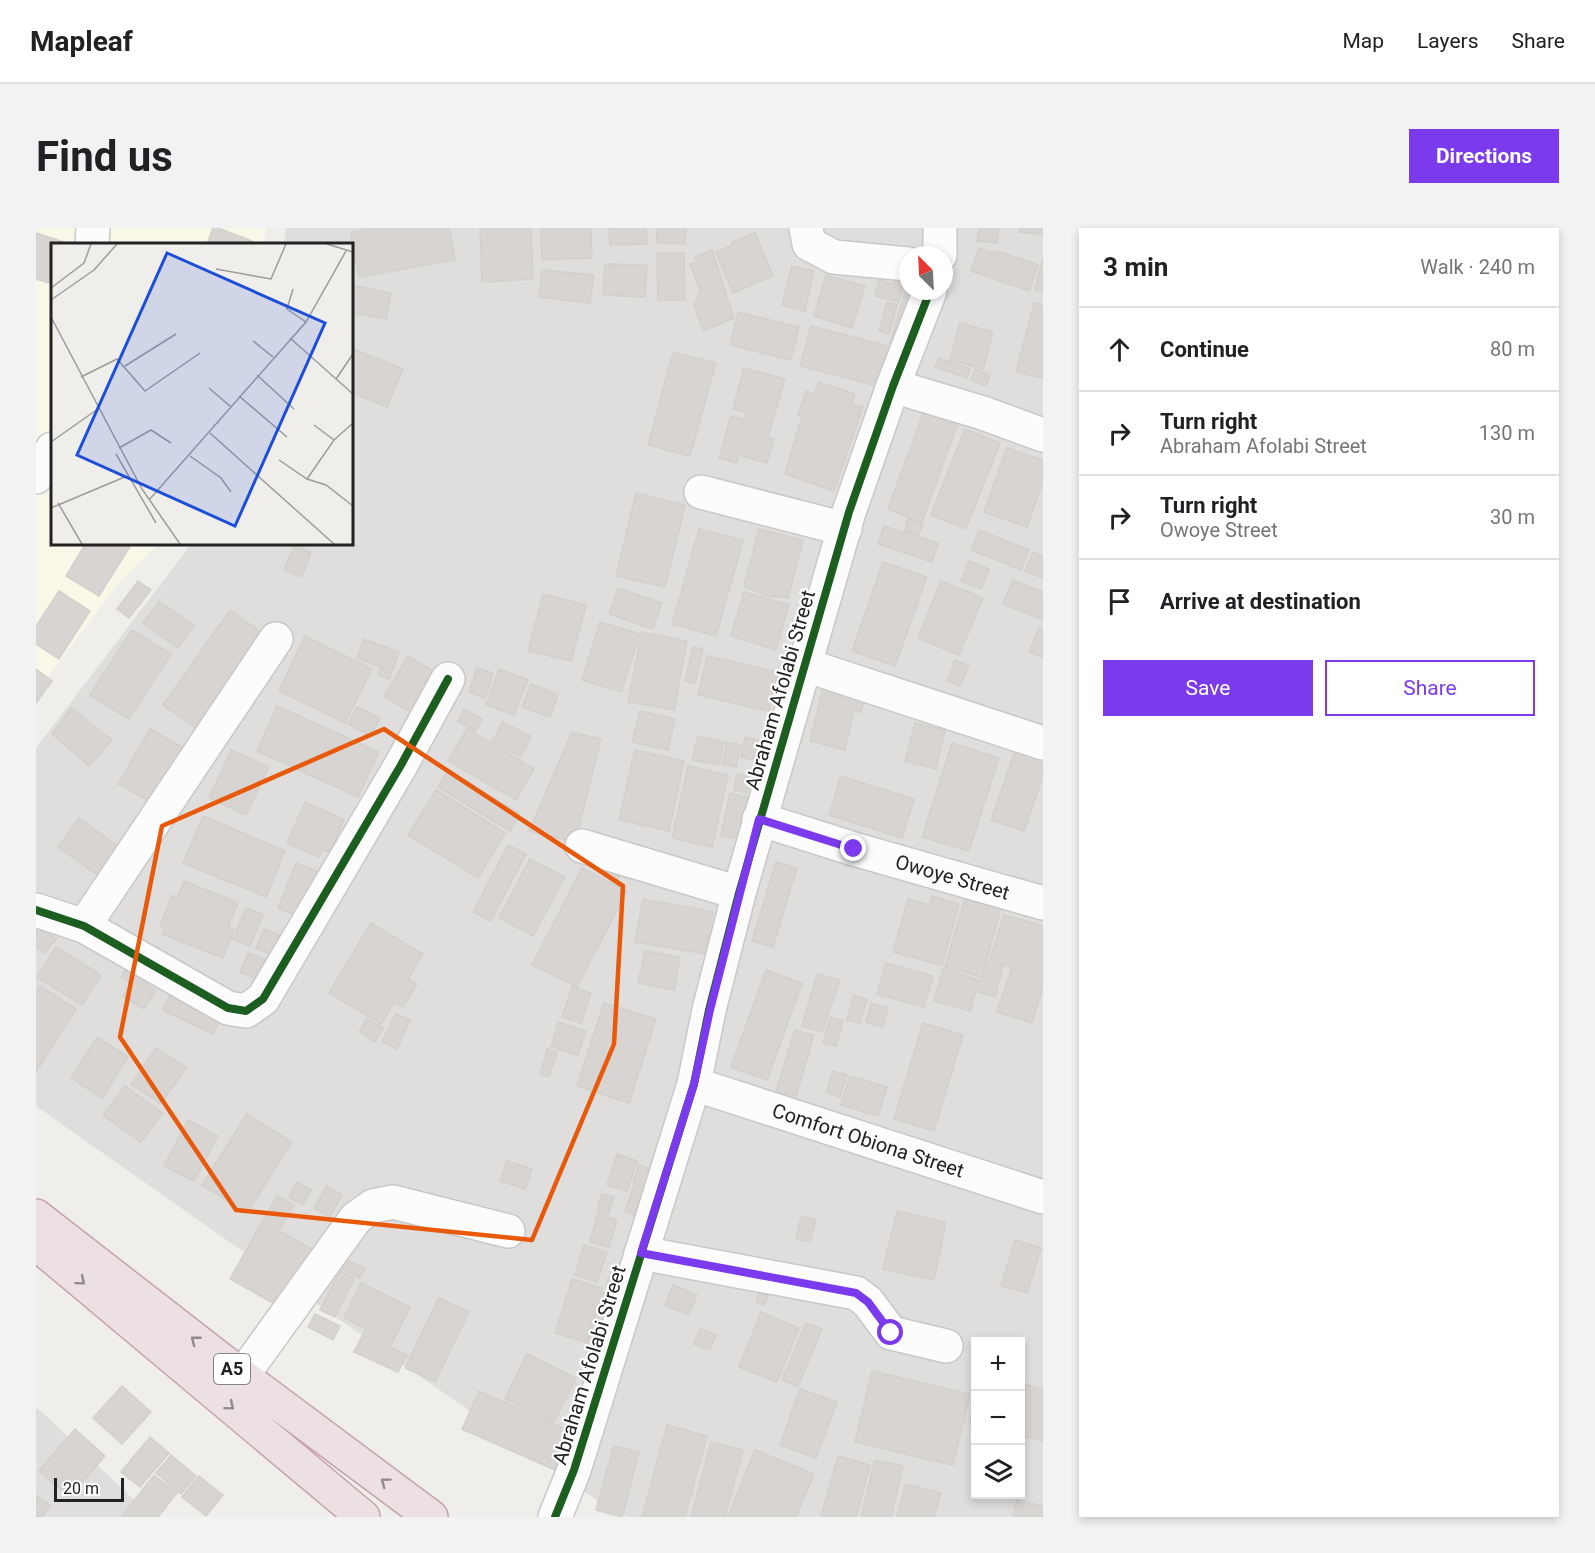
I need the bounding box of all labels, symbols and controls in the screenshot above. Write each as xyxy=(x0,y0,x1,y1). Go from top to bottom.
text: Mapleaf xyxy=(30,25,133,58)
text: Map xyxy=(1342,29,1384,53)
text: Layers xyxy=(1417,29,1478,53)
text: Share xyxy=(1511,29,1565,53)
button: Directions xyxy=(1409,129,1559,183)
text: Find us xyxy=(36,132,173,181)
inset map xyxy=(51,243,352,544)
north arrow xyxy=(899,246,953,300)
text: 3 min xyxy=(1103,252,1168,282)
text: Walk · 240 m xyxy=(1420,255,1535,279)
icon: ahead xyxy=(1103,333,1136,366)
text: Continue xyxy=(1160,337,1249,362)
text: 80 m xyxy=(1490,337,1535,361)
text: Turn right xyxy=(1160,409,1257,434)
icon: right xyxy=(1103,417,1136,450)
text: 130 m xyxy=(1479,421,1535,445)
text: Abraham Afolabi Street xyxy=(1160,434,1367,458)
text: Turn right xyxy=(1160,493,1257,518)
icon: right xyxy=(1103,501,1136,534)
text: 30 m xyxy=(1490,505,1535,529)
text: Owoye Street xyxy=(1160,518,1278,542)
icon: arrive xyxy=(1103,585,1136,618)
street label: Abraham Afolabi Street xyxy=(740,587,820,793)
text: Arrive at destination xyxy=(1160,589,1361,614)
button: Save xyxy=(1103,660,1313,716)
button: Share xyxy=(1325,660,1535,716)
route end xyxy=(840,835,866,861)
street label: Owoye Street xyxy=(893,849,1012,905)
street label: Comfort Obiona Street xyxy=(769,1098,967,1183)
street label: Abraham Afolabi Street xyxy=(547,1263,631,1467)
one-way arrow xyxy=(74,1274,85,1285)
route start xyxy=(877,1319,903,1345)
one-way arrow xyxy=(191,1336,202,1347)
map controls xyxy=(971,1337,1025,1499)
button: + xyxy=(971,1337,1025,1391)
road number: A5 xyxy=(214,1354,250,1384)
button: − xyxy=(971,1391,1025,1445)
one-way arrow xyxy=(223,1399,234,1410)
button: layers xyxy=(971,1445,1025,1499)
scale bar xyxy=(54,1475,124,1502)
one-way arrow xyxy=(380,1478,391,1489)
text: 20 m xyxy=(63,1479,99,1498)

